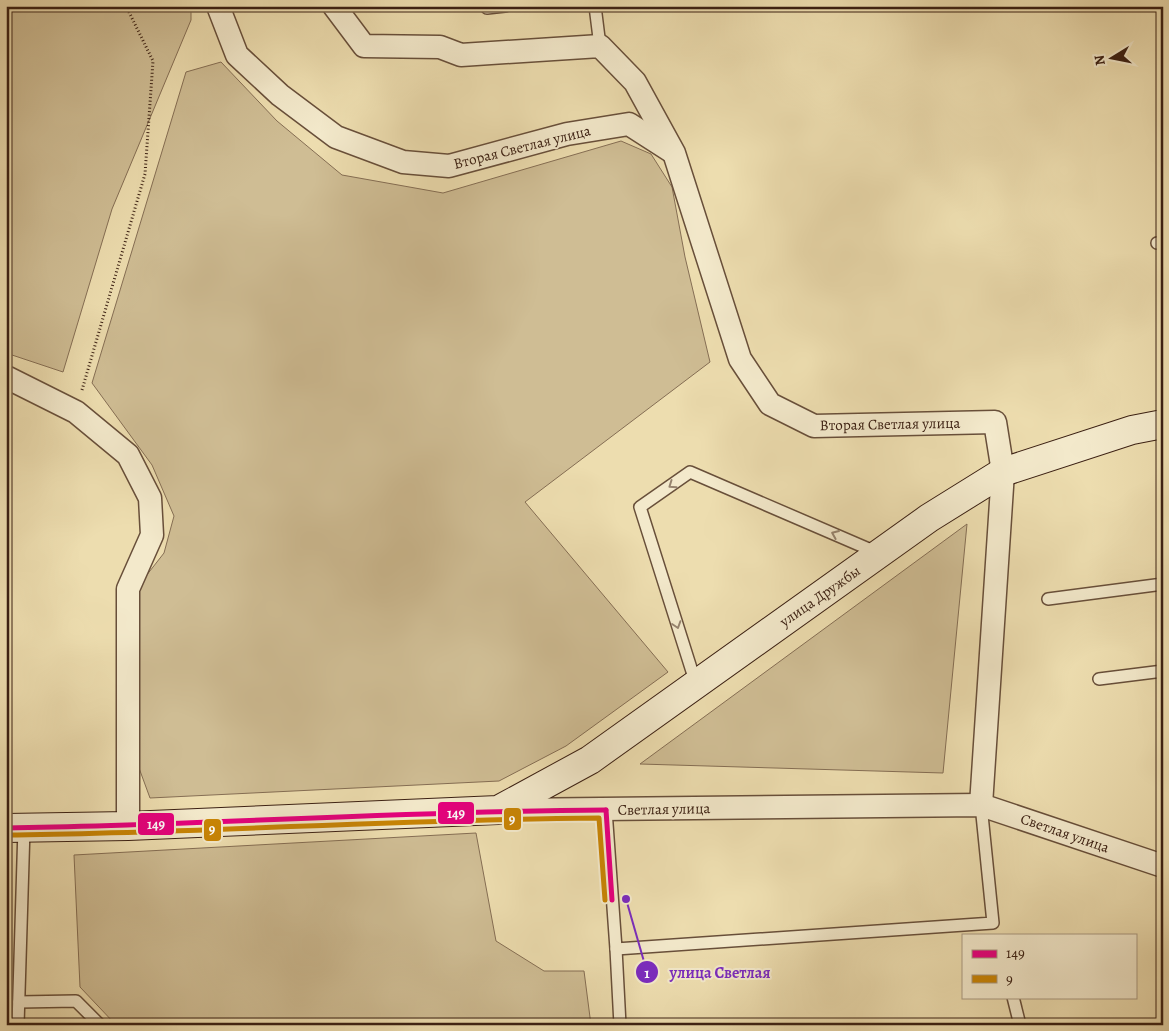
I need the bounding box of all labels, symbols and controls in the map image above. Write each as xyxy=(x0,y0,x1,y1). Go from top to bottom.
north arrow xyxy=(1086,32,1136,82)
text: N xyxy=(1089,53,1110,67)
street label: Вторая Светлая улица xyxy=(451,120,593,174)
street label: Вторая Светлая улица xyxy=(819,413,961,435)
one-way arrow xyxy=(668,479,677,488)
one-way arrow xyxy=(831,530,840,541)
street label: улица Дружбы xyxy=(775,561,864,632)
one-way arrow xyxy=(672,620,682,628)
street label: Светлая улица xyxy=(618,798,711,820)
line badge: 149 xyxy=(437,801,475,825)
text: 149 xyxy=(447,804,466,823)
line badge: 9 xyxy=(503,807,522,831)
street label: Светлая улица xyxy=(1018,808,1112,858)
text: 9 xyxy=(509,810,516,829)
line badge: 149 xyxy=(137,812,175,836)
text: 149 xyxy=(147,815,166,834)
line badge: 9 xyxy=(203,818,222,842)
text: 9 xyxy=(209,820,216,839)
legend xyxy=(962,934,1136,998)
text: 149 xyxy=(1006,943,1025,963)
callout: улица Светлая xyxy=(635,957,781,988)
text: улица Светлая xyxy=(669,962,771,984)
text: 1 xyxy=(644,963,650,983)
text: 9 xyxy=(1006,969,1013,989)

